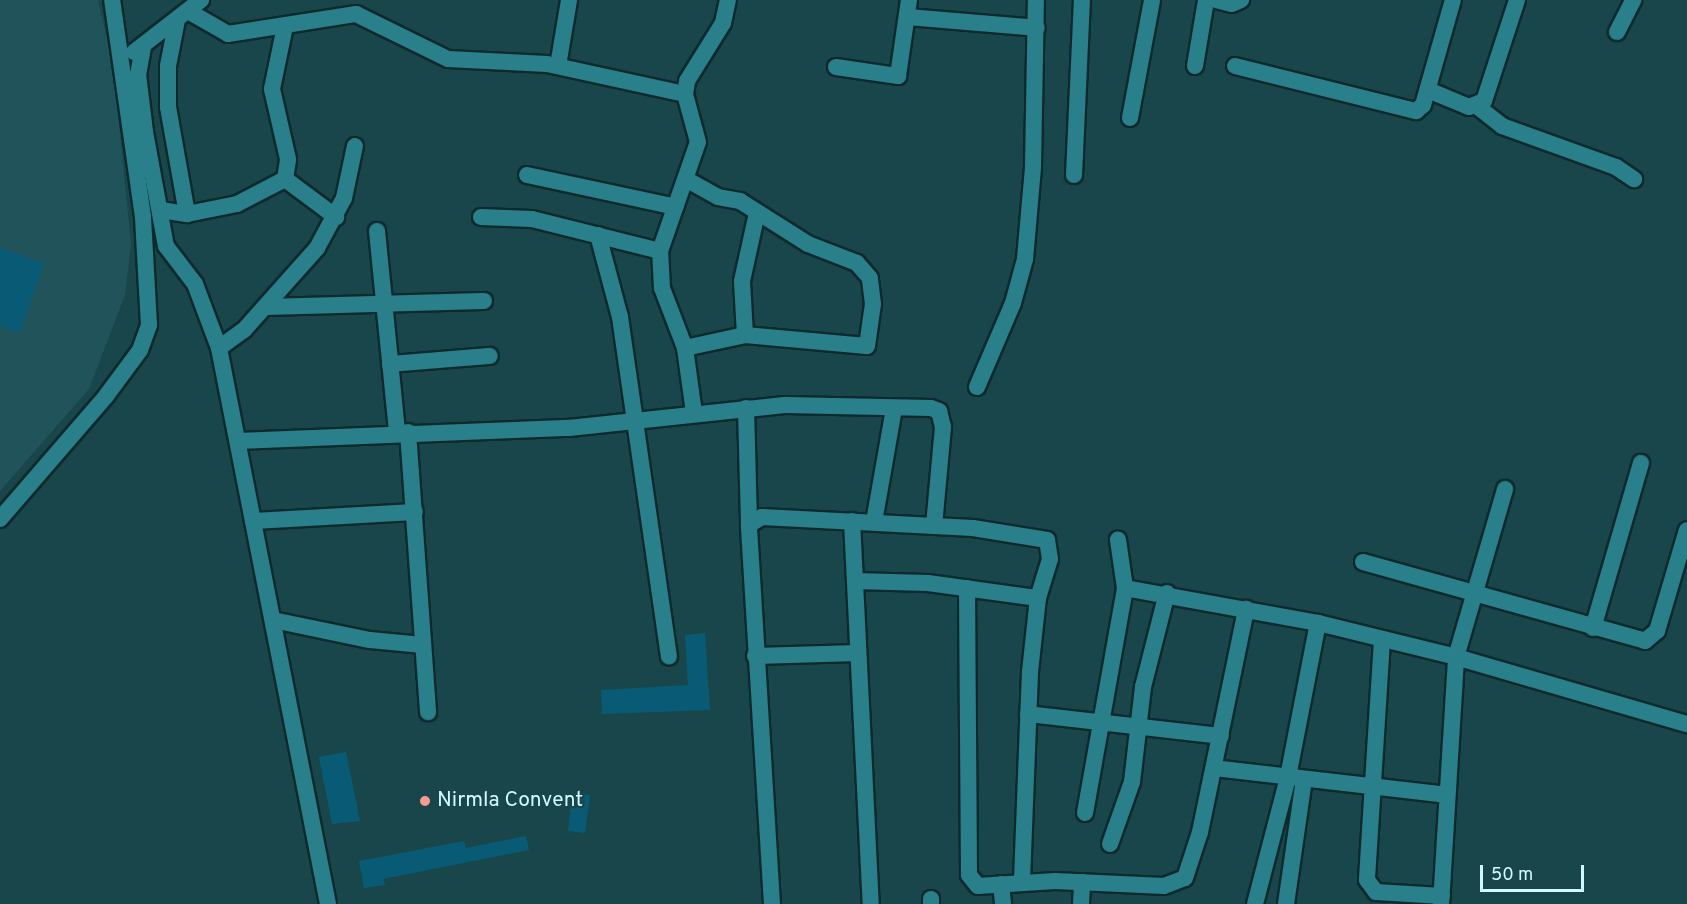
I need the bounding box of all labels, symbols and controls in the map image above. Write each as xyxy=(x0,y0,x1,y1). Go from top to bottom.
place label: Nirmla Convent xyxy=(437,788,583,814)
marker: Nirmla Convent xyxy=(418,794,432,808)
scale bar xyxy=(1483,853,1586,891)
text: 50 m xyxy=(1491,864,1533,887)

